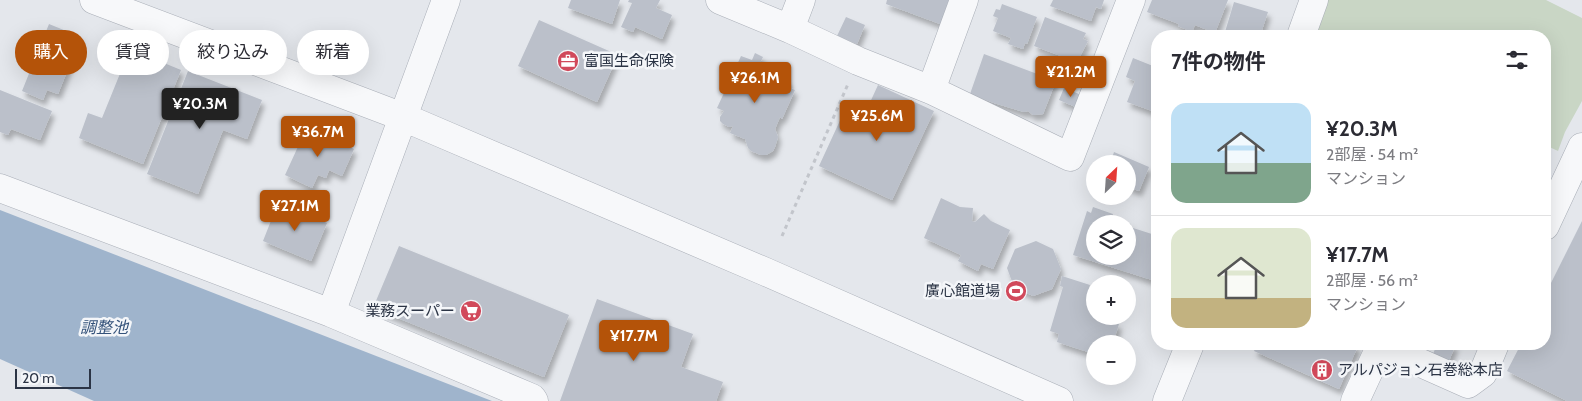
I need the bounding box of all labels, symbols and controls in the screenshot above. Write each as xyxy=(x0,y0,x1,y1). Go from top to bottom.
chip: 購入 xyxy=(15,30,87,75)
chip: 賃貸 xyxy=(97,30,169,75)
chip: 絞り込み xyxy=(179,30,287,75)
chip: 新着 xyxy=(297,30,369,75)
icon: filters xyxy=(1503,46,1531,74)
office icon: 富国生命保険 xyxy=(556,49,580,73)
text: 7件の物件 xyxy=(1171,49,1266,74)
place label: 富国生命保険 xyxy=(584,52,674,70)
pin: ¥21.2M xyxy=(1030,56,1112,98)
pin: ¥26.1M xyxy=(714,62,796,104)
text: ¥21.2M xyxy=(1046,62,1096,81)
text: ¥26.1M xyxy=(730,68,780,87)
pin: ¥20.3M xyxy=(159,88,241,130)
text: ¥20.3M xyxy=(173,94,227,113)
pin: ¥25.6M xyxy=(836,100,918,142)
text: ¥25.6M xyxy=(851,106,903,125)
pin: ¥36.7M xyxy=(277,116,359,158)
text: ¥20.3M xyxy=(1326,116,1398,141)
text: ¥36.7M xyxy=(292,122,344,141)
icon: home xyxy=(1211,123,1271,183)
text: 2部屋 · 54 m² xyxy=(1326,145,1418,164)
north arrow xyxy=(1086,155,1136,205)
map controls xyxy=(1086,155,1136,385)
text: マンション xyxy=(1326,169,1406,188)
pin: ¥27.1M xyxy=(254,190,336,232)
text: ¥27.1M xyxy=(271,196,319,215)
button: layers xyxy=(1086,215,1136,265)
text: ¥17.7M xyxy=(1326,242,1389,267)
icon: home xyxy=(1211,248,1271,308)
text: 2部屋 · 56 m² xyxy=(1326,271,1418,290)
button: + xyxy=(1086,275,1136,325)
sports icon: 廣心館道場 xyxy=(1004,279,1028,303)
place label: 廣心館道場 xyxy=(925,282,1000,300)
text: マンション xyxy=(1326,295,1406,314)
supermarket icon: 業務スーパー xyxy=(459,299,483,323)
place label: 業務スーパー xyxy=(365,302,455,320)
water label: 調整池 xyxy=(80,318,130,337)
pin: ¥17.7M xyxy=(593,320,675,362)
text: ¥17.7M xyxy=(610,326,658,345)
button: − xyxy=(1086,335,1136,385)
building icon: アルパジョン石巻総本店 xyxy=(1310,358,1334,382)
place label: アルパジョン石巻総本店 xyxy=(1338,361,1503,379)
scale bar xyxy=(15,366,91,389)
text: 20 m xyxy=(22,369,55,387)

